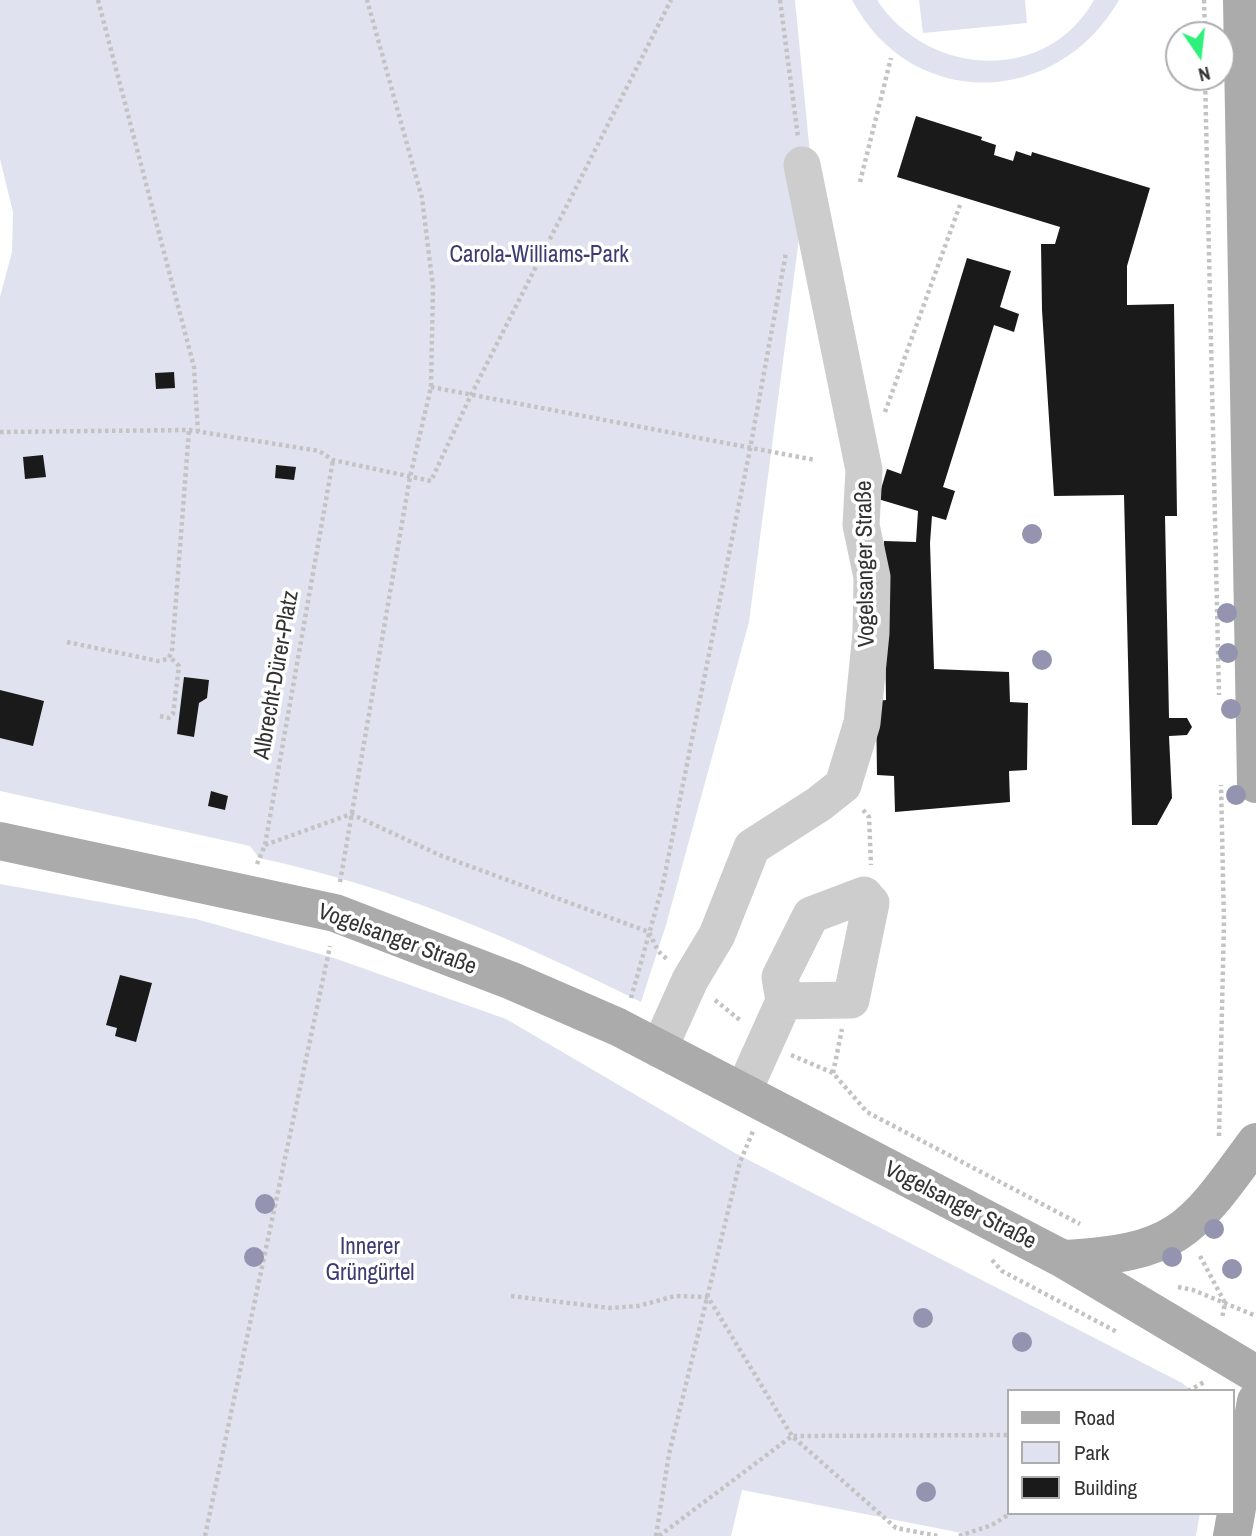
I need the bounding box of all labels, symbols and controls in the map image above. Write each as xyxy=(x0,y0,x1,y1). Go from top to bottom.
north arrow xyxy=(1165,21,1235,91)
text: N xyxy=(1196,60,1213,88)
park label: Carola-Williams-Park xyxy=(449,242,629,270)
street label: Vogelsanger Straße xyxy=(851,480,881,648)
street label: Albrecht-Dürer-Platz xyxy=(249,588,305,762)
street label: Vogelsanger Straße xyxy=(314,899,480,981)
street label: Vogelsanger Straße xyxy=(879,1156,1041,1256)
park label: Innerer Grüngürtel xyxy=(325,1234,415,1288)
legend xyxy=(1007,1389,1235,1515)
text: Road xyxy=(1074,1403,1115,1432)
text: Park xyxy=(1074,1438,1109,1467)
text: Building xyxy=(1074,1473,1137,1502)

